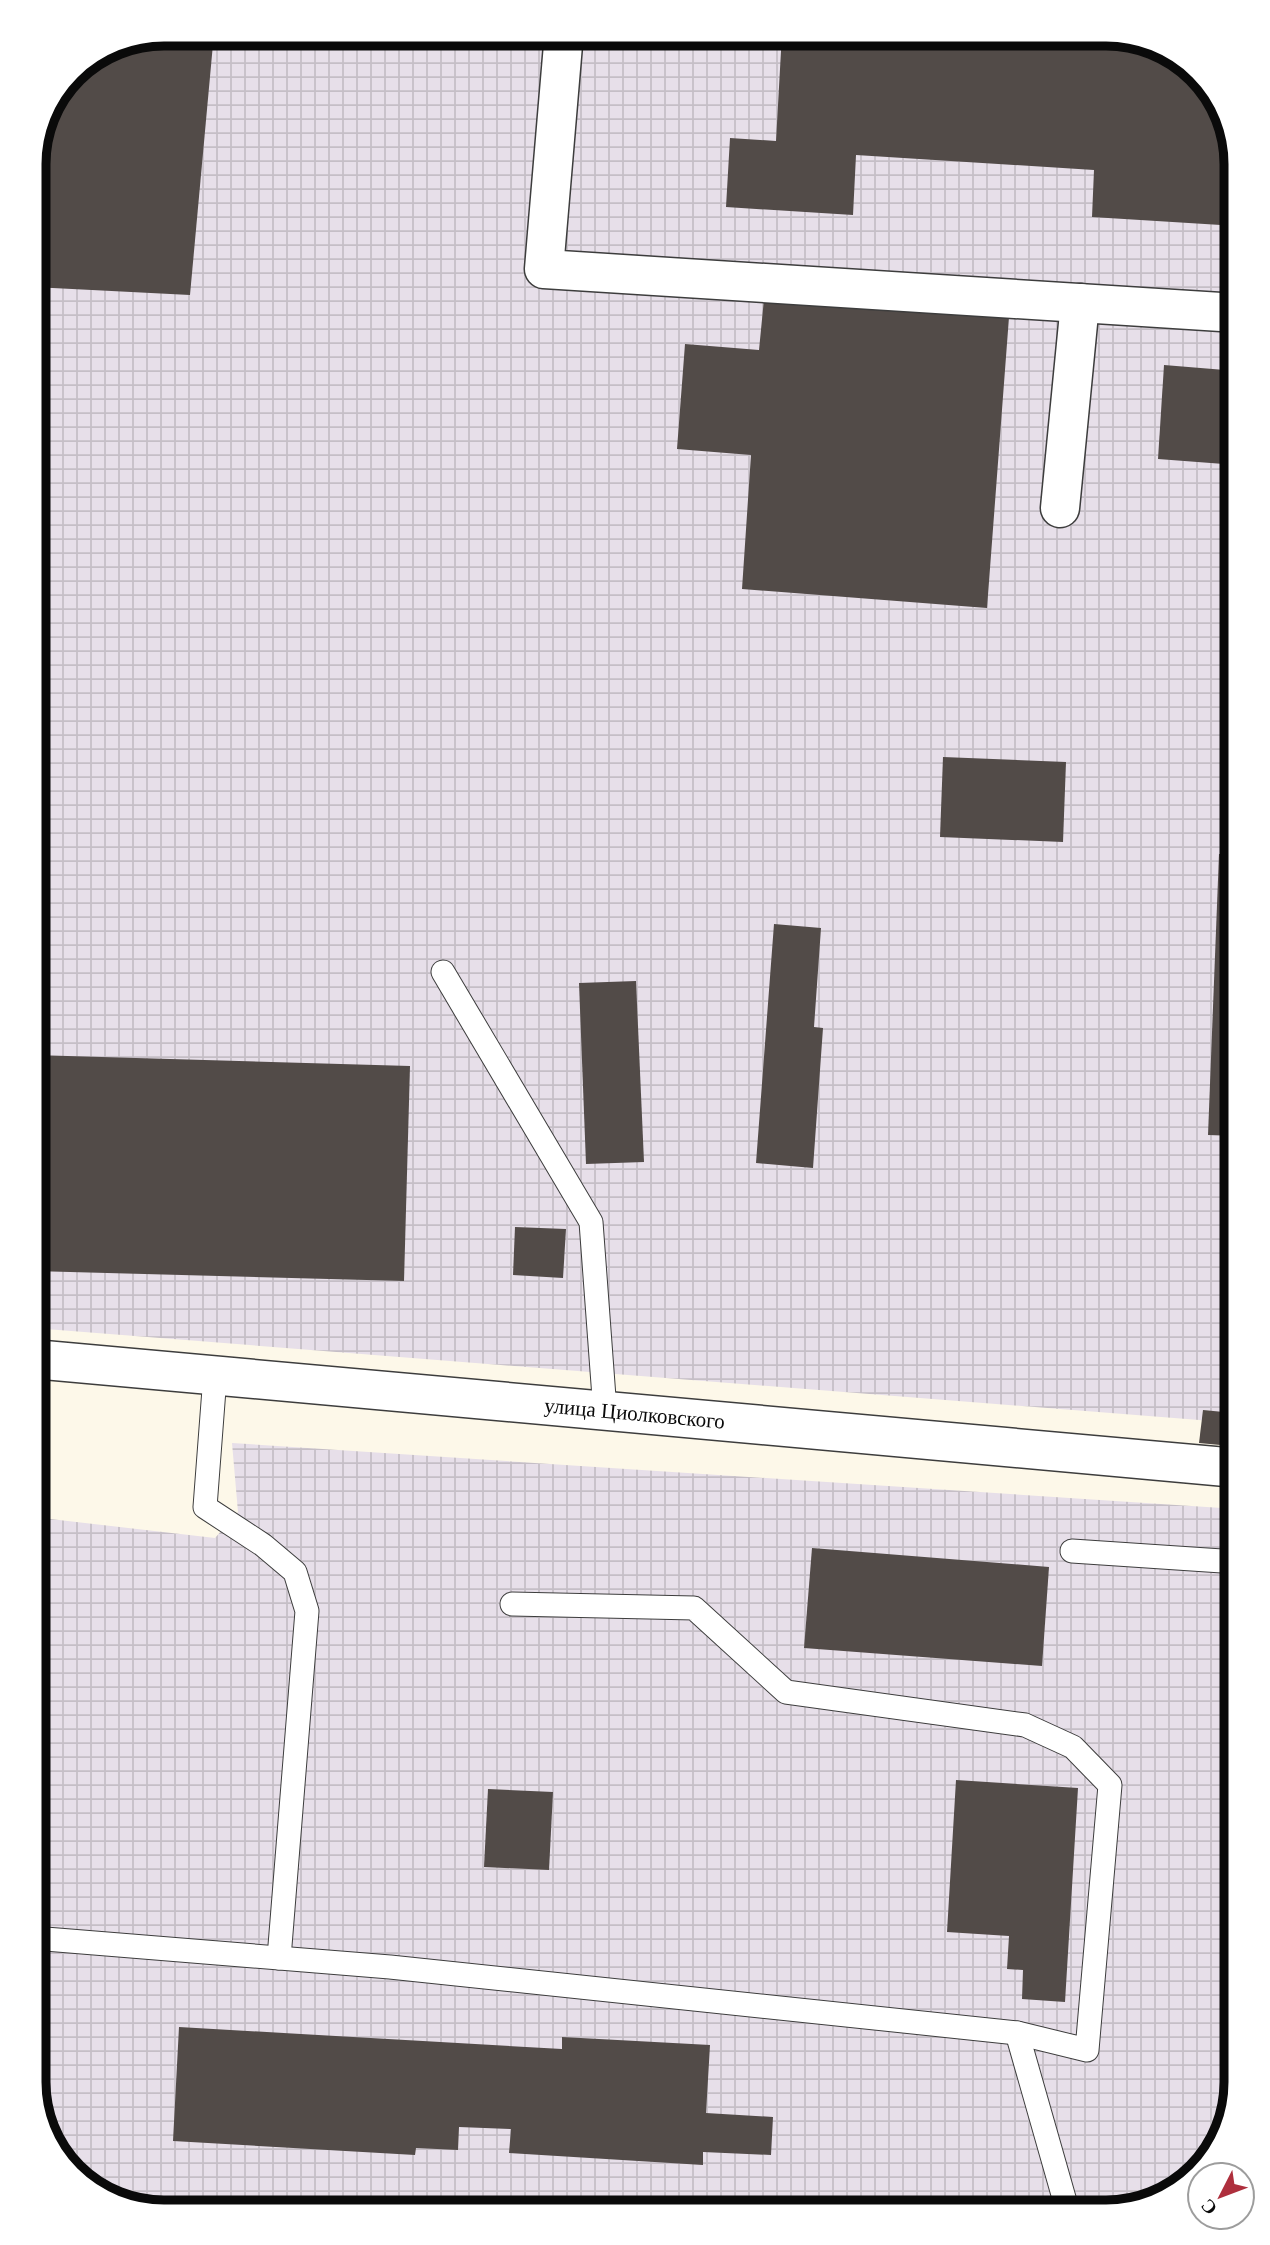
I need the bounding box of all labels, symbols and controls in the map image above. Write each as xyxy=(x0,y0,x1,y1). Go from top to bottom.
street label: улица Циолковского xyxy=(543,1393,726,1434)
north arrow xyxy=(1186,2161,1256,2231)
text: С xyxy=(1196,2195,1221,2219)

